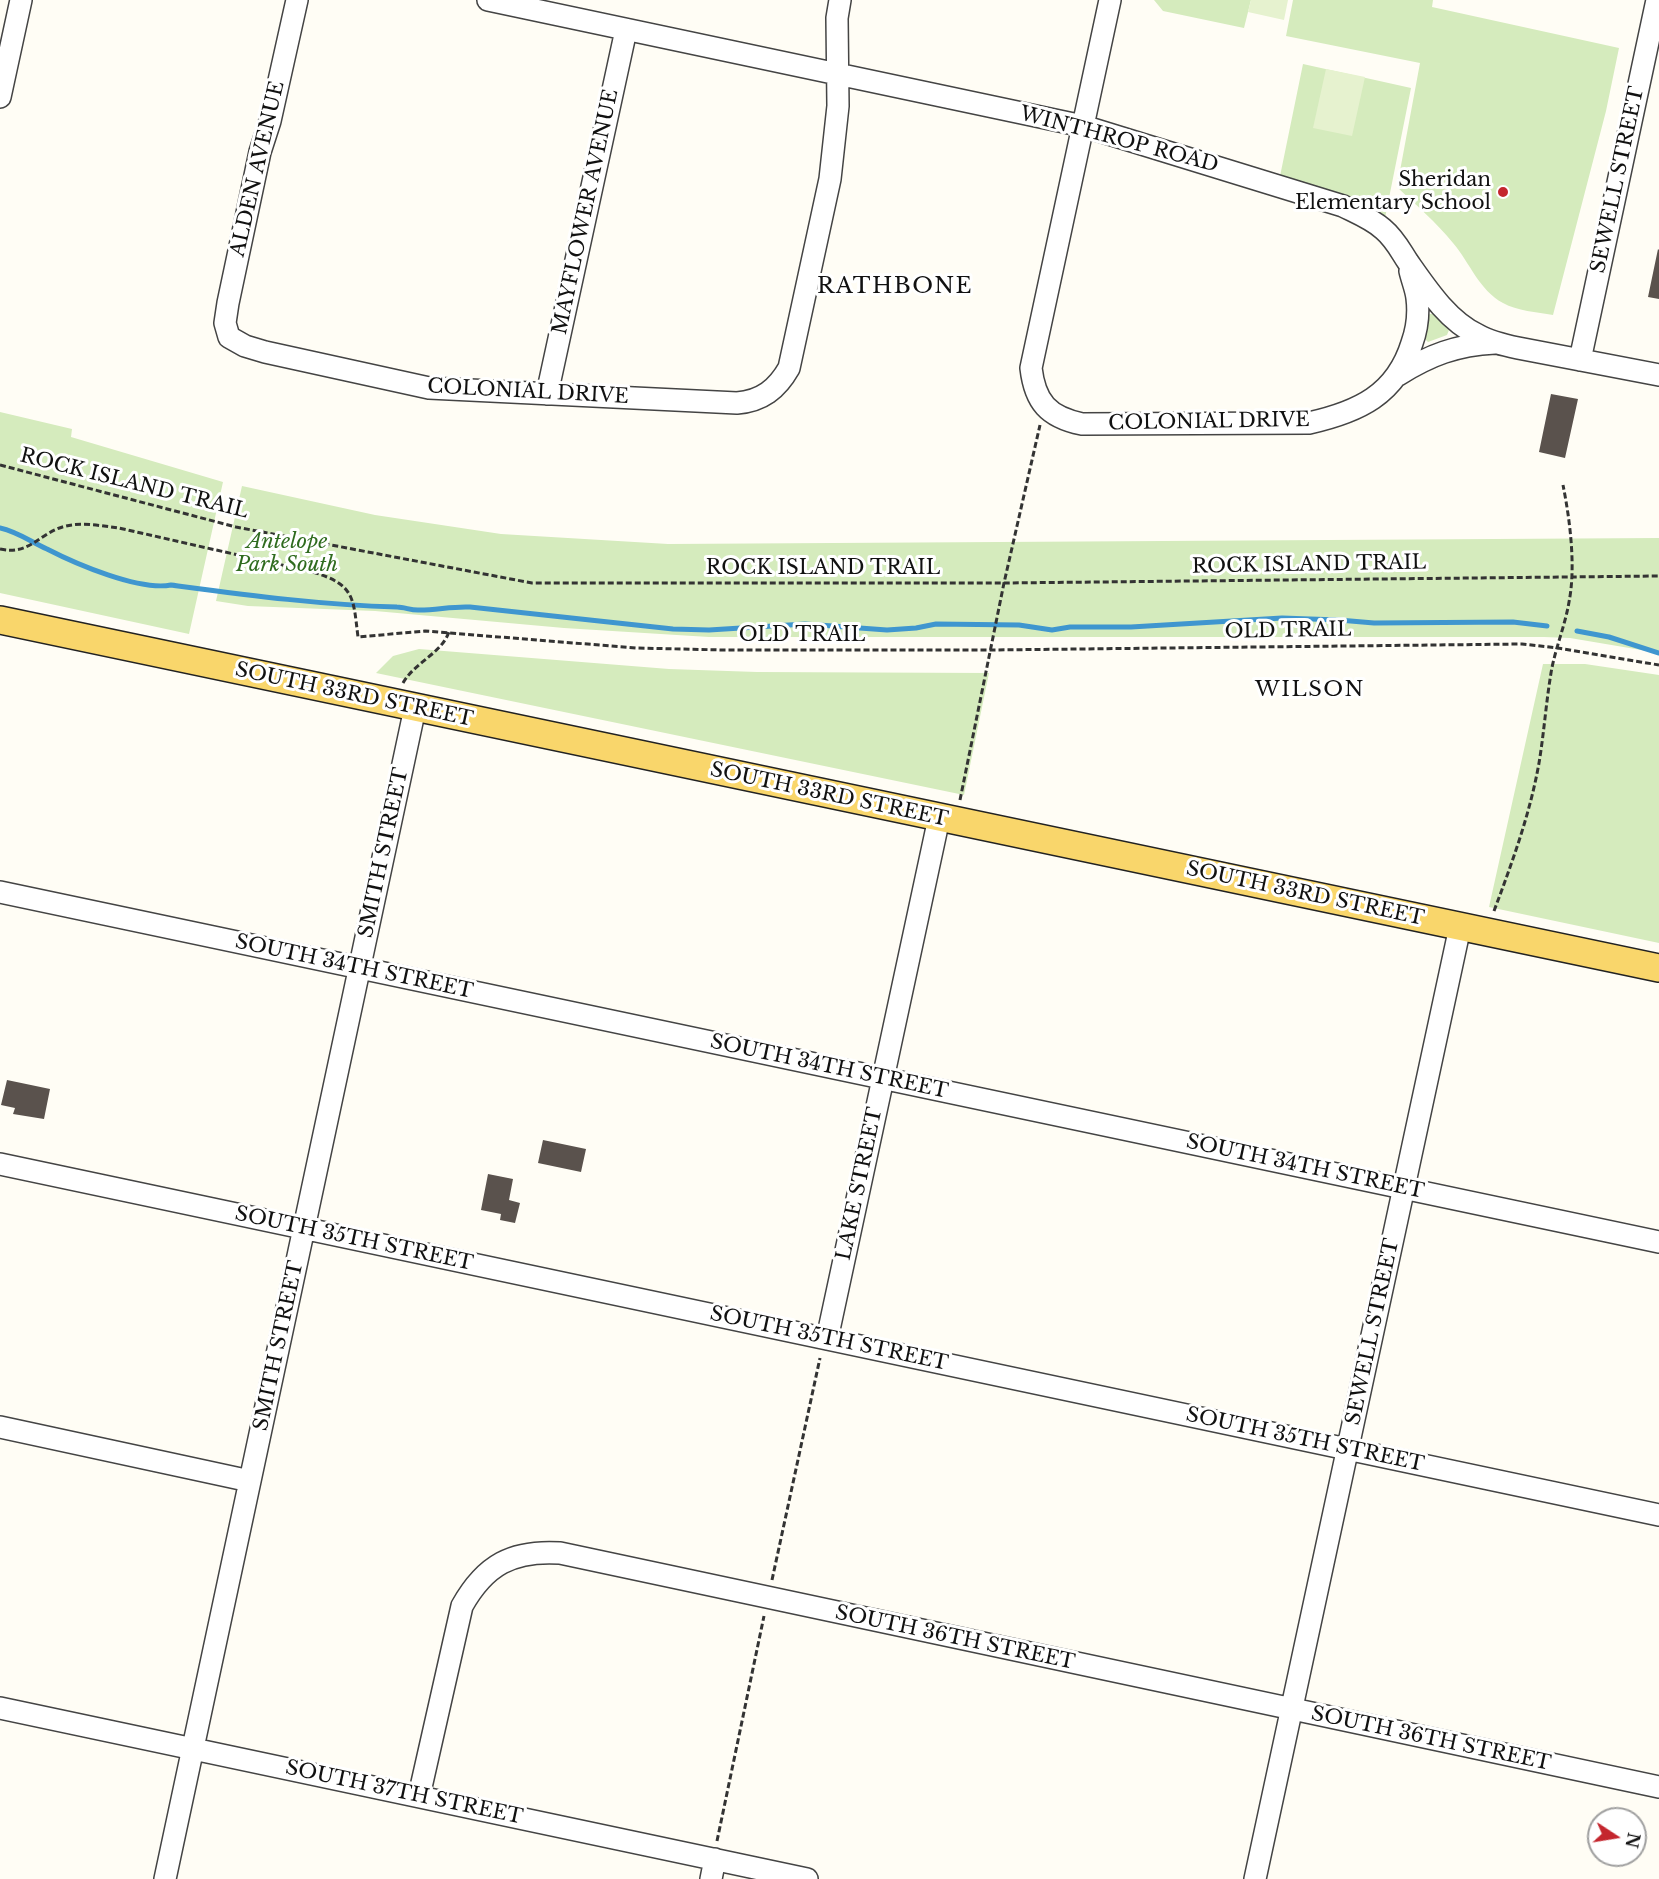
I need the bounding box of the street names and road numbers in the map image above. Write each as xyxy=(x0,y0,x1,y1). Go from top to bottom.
street label: ALDEN AVENUE xyxy=(226,79,290,259)
street label: SEWELL STREET xyxy=(1587,85,1649,275)
street label: MAYFLOWER AVENUE xyxy=(548,87,624,337)
street label: WINTHROP ROAD xyxy=(1017,102,1221,178)
street label: COLONIAL DRIVE xyxy=(427,375,629,409)
street label: COLONIAL DRIVE xyxy=(1108,408,1310,436)
street label: ROCK ISLAND TRAIL xyxy=(17,444,251,524)
street label: ROCK ISLAND TRAIL xyxy=(1192,551,1426,579)
street label: ROCK ISLAND TRAIL xyxy=(706,556,940,580)
street label: OLD TRAIL xyxy=(1224,618,1352,644)
street label: OLD TRAIL xyxy=(739,623,865,647)
street label: SOUTH 33RD STREET xyxy=(233,658,475,732)
street label: SOUTH 33RD STREET xyxy=(708,758,950,832)
street label: SMITH STREET xyxy=(354,766,414,940)
street label: SOUTH 33RD STREET xyxy=(1184,857,1426,931)
street label: SOUTH 34TH STREET xyxy=(233,930,475,1004)
street label: SOUTH 34TH STREET xyxy=(708,1030,950,1104)
street label: LAKE STREET xyxy=(832,1105,888,1263)
street label: SOUTH 34TH STREET xyxy=(1184,1130,1426,1204)
street label: SOUTH 35TH STREET xyxy=(233,1202,475,1276)
street label: SEWELL STREET xyxy=(1342,1237,1404,1427)
street label: SMITH STREET xyxy=(249,1259,309,1433)
street label: SOUTH 35TH STREET xyxy=(708,1302,950,1376)
street label: SOUTH 35TH STREET xyxy=(1184,1403,1426,1477)
street label: SOUTH 36TH STREET xyxy=(833,1601,1077,1675)
street label: SOUTH 36TH STREET xyxy=(1309,1702,1553,1776)
street label: SOUTH 37TH STREET xyxy=(283,1756,525,1830)

